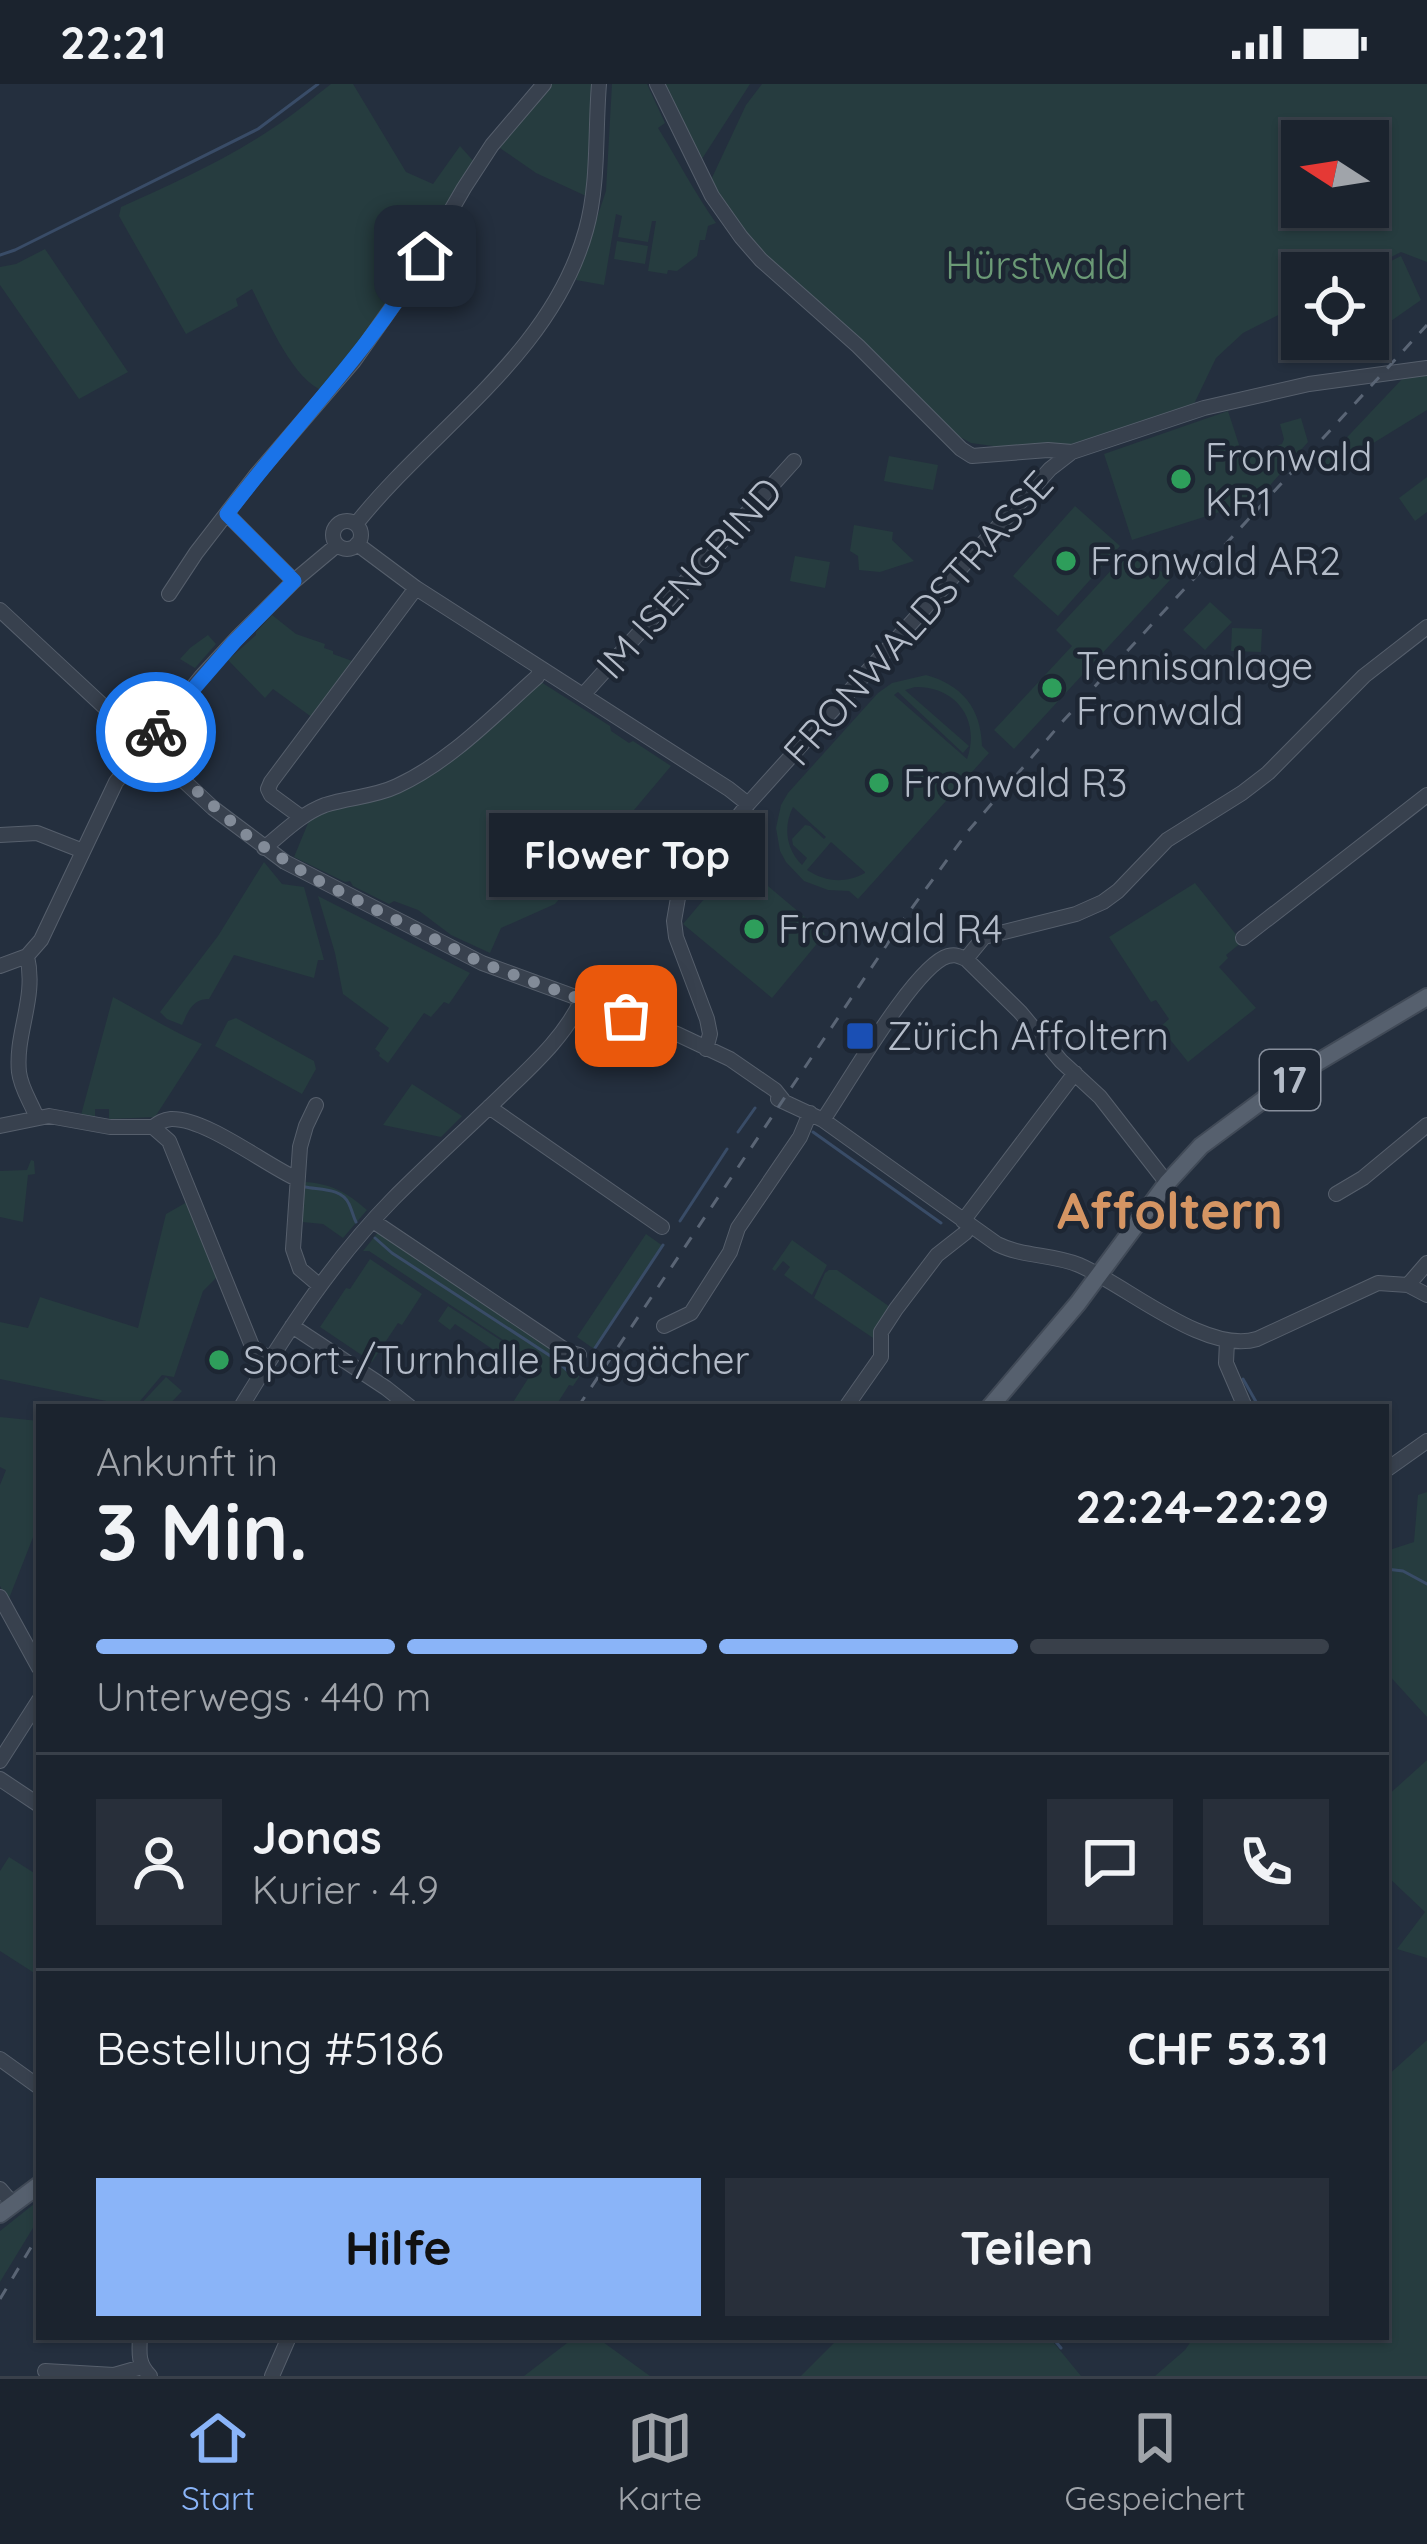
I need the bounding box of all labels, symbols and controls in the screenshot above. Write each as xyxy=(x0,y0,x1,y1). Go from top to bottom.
text: 22:21 xyxy=(60,14,167,70)
north arrow xyxy=(1281,120,1389,228)
map controls xyxy=(1281,120,1389,360)
pin xyxy=(374,205,476,307)
icon: home xyxy=(392,223,458,289)
park label: Hürstwald xyxy=(945,240,1129,289)
button: locate xyxy=(1281,252,1389,360)
place label: Fronwald KR1 xyxy=(1205,432,1372,526)
street label: FRONWALDSTRASSE xyxy=(772,460,1063,775)
marker: Fronwald KR1 xyxy=(1168,466,1194,492)
street label: IM ISENGRIND xyxy=(585,467,792,689)
place label: Fronwald AR2 xyxy=(1090,536,1341,585)
marker: Fronwald AR2 xyxy=(1053,548,1079,574)
place label: Tennisanlage Fronwald xyxy=(1076,641,1313,735)
courier xyxy=(96,672,216,792)
marker: Tennisanlage Fronwald xyxy=(1039,675,1065,701)
icon: bike xyxy=(123,699,189,765)
place label: Fronwald R3 xyxy=(903,758,1128,807)
marker: Fronwald R3 xyxy=(866,770,892,796)
callout: Flower Top xyxy=(488,812,764,896)
text: Flower Top xyxy=(524,830,730,879)
place label: Fronwald R4 xyxy=(778,904,1003,953)
marker: Fronwald R4 xyxy=(741,916,767,942)
pin xyxy=(575,965,677,1067)
icon: bag xyxy=(593,983,659,1049)
place label: Zürich Affoltern xyxy=(887,1011,1169,1060)
marker: Zürich Affoltern xyxy=(844,1020,876,1052)
road number: 17 xyxy=(1260,1050,1320,1110)
district label: Affoltern xyxy=(1057,1178,1283,1242)
place label: Sport-/Turnhalle Ruggächer xyxy=(243,1335,750,1384)
marker: Sport-/Turnhalle Ruggächer xyxy=(206,1347,232,1373)
text: Ankunft in xyxy=(96,1437,278,1486)
text: 22:24–22:29 xyxy=(1076,1478,1329,1534)
text: 3 Min. xyxy=(96,1482,308,1580)
text: Unterwegs · 440 m xyxy=(96,1672,431,1721)
button: person xyxy=(96,1799,222,1925)
button: chat xyxy=(1047,1799,1173,1925)
button: phone xyxy=(1203,1799,1329,1925)
text: Jonas xyxy=(252,1809,382,1865)
text: Kurier · 4.9 xyxy=(252,1865,439,1914)
text: Bestellung #5186 xyxy=(96,2020,444,2076)
text: CHF 53.31 xyxy=(1128,2020,1329,2076)
button: Hilfe xyxy=(96,2178,701,2316)
button: Teilen xyxy=(725,2178,1329,2316)
tab: Start xyxy=(181,2405,255,2518)
tab: Karte xyxy=(617,2405,702,2518)
tab: Gespeichert xyxy=(1065,2405,1246,2518)

